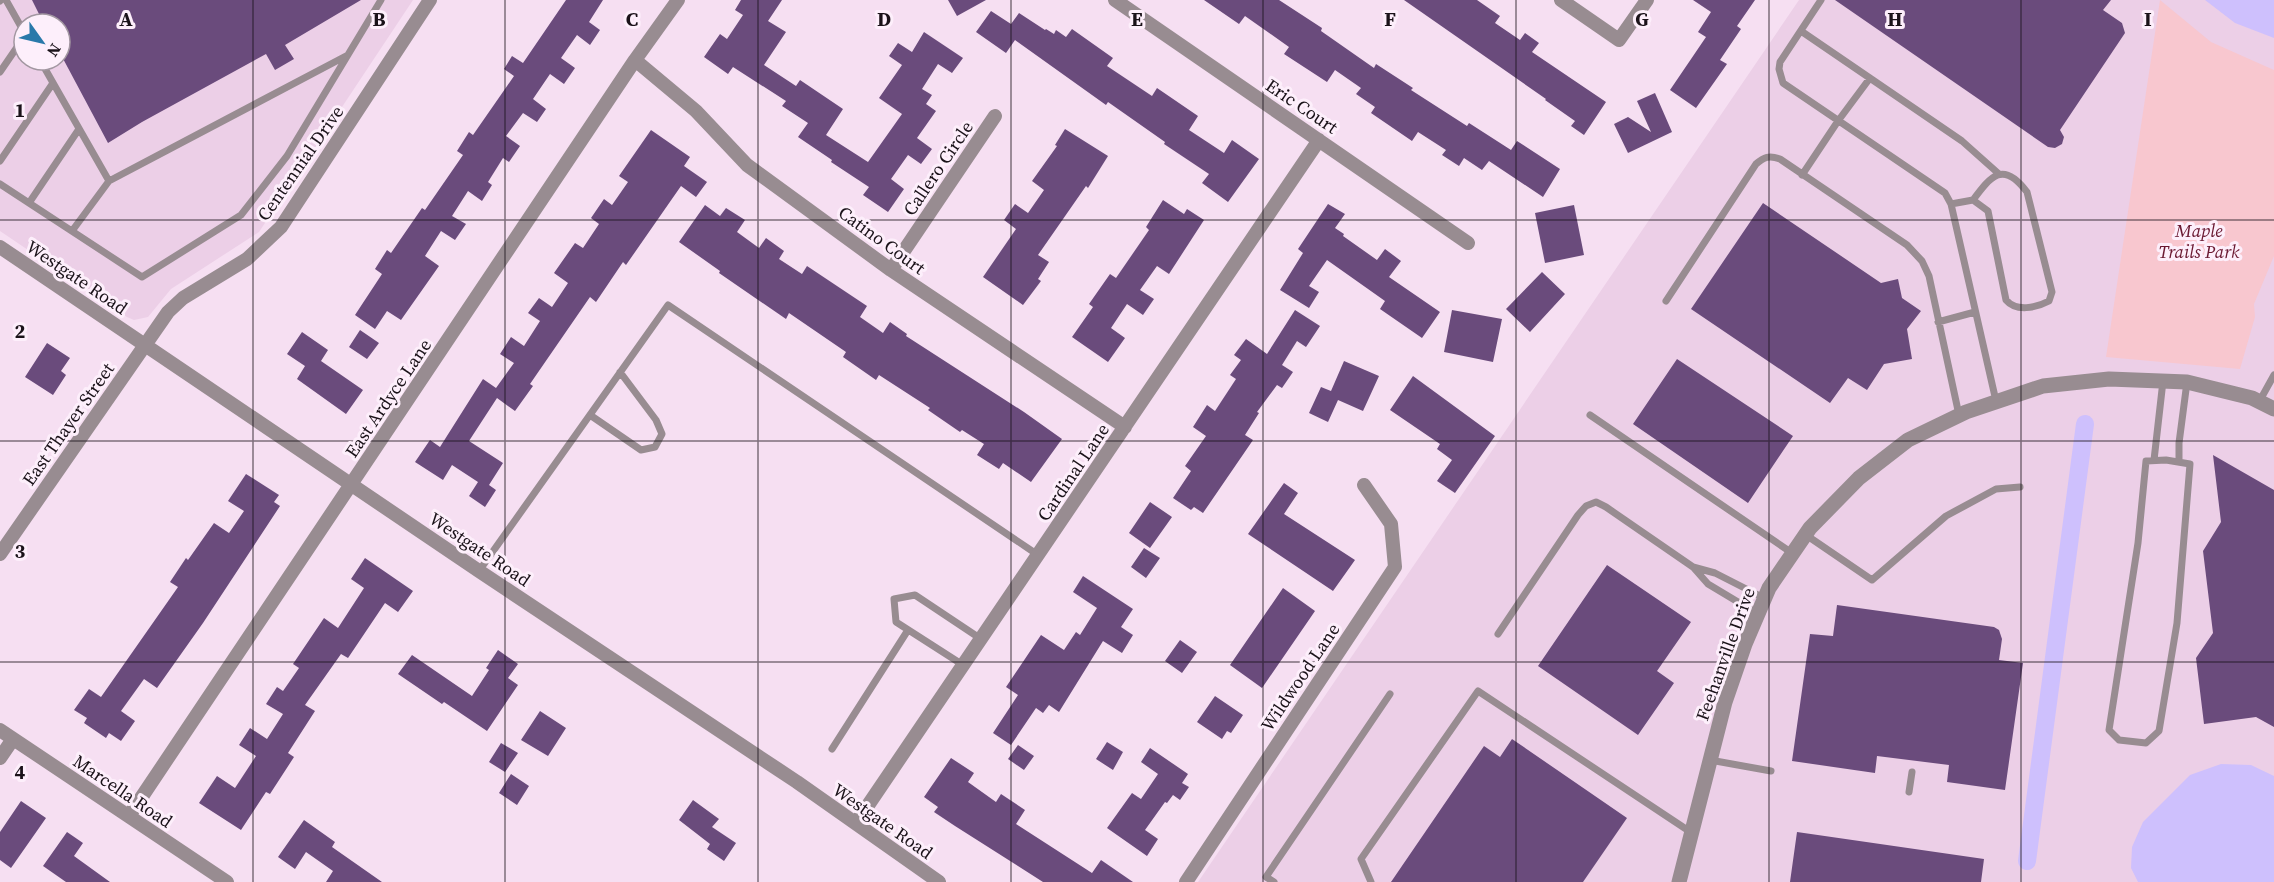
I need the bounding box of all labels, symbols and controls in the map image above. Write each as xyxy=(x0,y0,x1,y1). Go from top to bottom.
text: A xyxy=(119,5,133,33)
text: B xyxy=(372,5,386,33)
text: C xyxy=(626,5,638,33)
text: D xyxy=(877,5,891,33)
text: E xyxy=(1131,5,1143,33)
text: F xyxy=(1384,5,1396,33)
text: G xyxy=(1635,5,1649,33)
text: H xyxy=(1887,5,1903,33)
text: I xyxy=(2144,5,2152,33)
north arrow xyxy=(12,12,72,72)
text: N xyxy=(42,39,67,62)
street label: Eric Court xyxy=(1261,73,1343,139)
text: 1 xyxy=(15,96,25,124)
street label: Centennial Drive xyxy=(251,100,349,226)
street label: Callero Circle xyxy=(897,116,979,220)
street label: Catino Court xyxy=(833,200,931,280)
park label: Maple Trails Park xyxy=(2158,218,2240,264)
street label: Westgate Road xyxy=(21,234,133,320)
text: 2 xyxy=(15,317,26,345)
street label: East Ardyce Lane xyxy=(339,334,437,462)
street label: East Thayer Street xyxy=(16,358,120,490)
street label: Cardinal Lane xyxy=(1031,418,1115,526)
street label: Westgate Road xyxy=(424,506,536,592)
text: 3 xyxy=(15,537,26,565)
street label: Feehanville Drive xyxy=(1689,584,1761,724)
street label: Wildwood Lane xyxy=(1255,618,1345,736)
street label: Marcella Road xyxy=(68,749,178,833)
text: 4 xyxy=(15,758,26,786)
street label: Westgate Road xyxy=(828,777,938,865)

